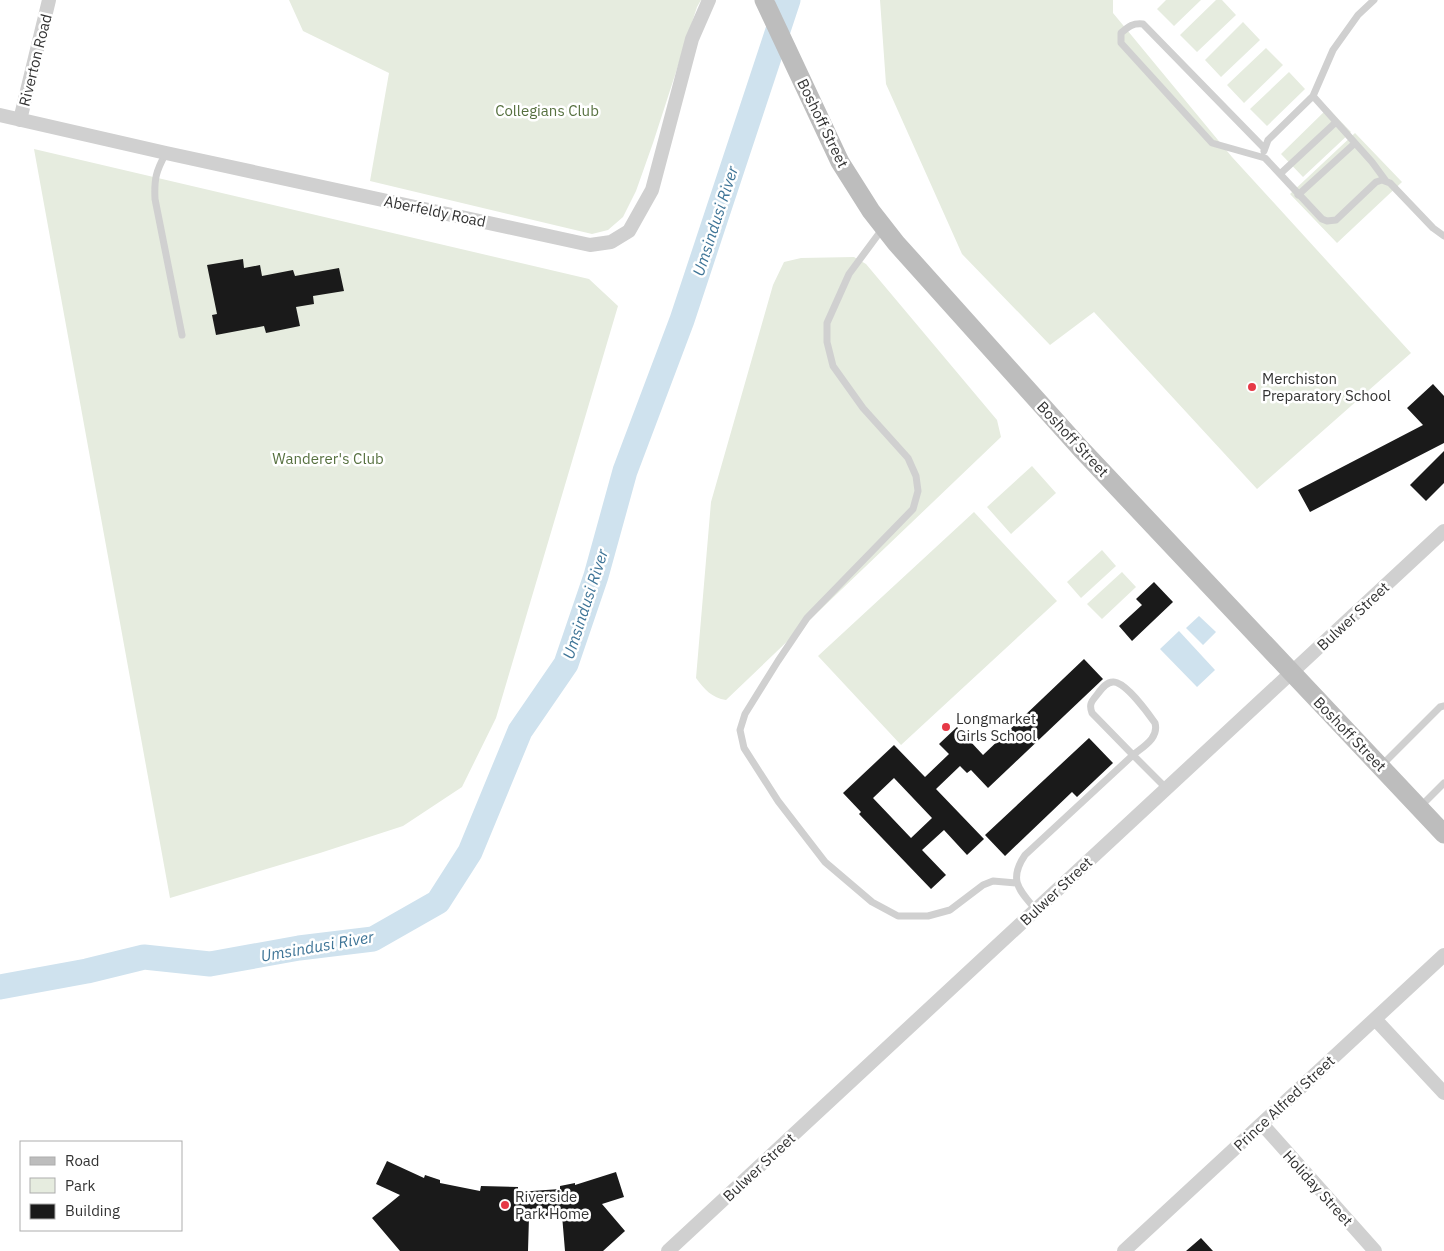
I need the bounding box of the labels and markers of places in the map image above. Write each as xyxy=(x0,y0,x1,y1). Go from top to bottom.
place label: Merchiston Preparatory School xyxy=(1262,369,1391,405)
marker: Merchiston Preparatory School xyxy=(1246,381,1258,393)
place label: Longmarket Girls School xyxy=(956,709,1036,745)
marker: Longmarket Girls School xyxy=(940,721,952,733)
place label: Riverside Park Home xyxy=(515,1187,589,1223)
marker: Riverside Park Home xyxy=(499,1199,511,1211)

